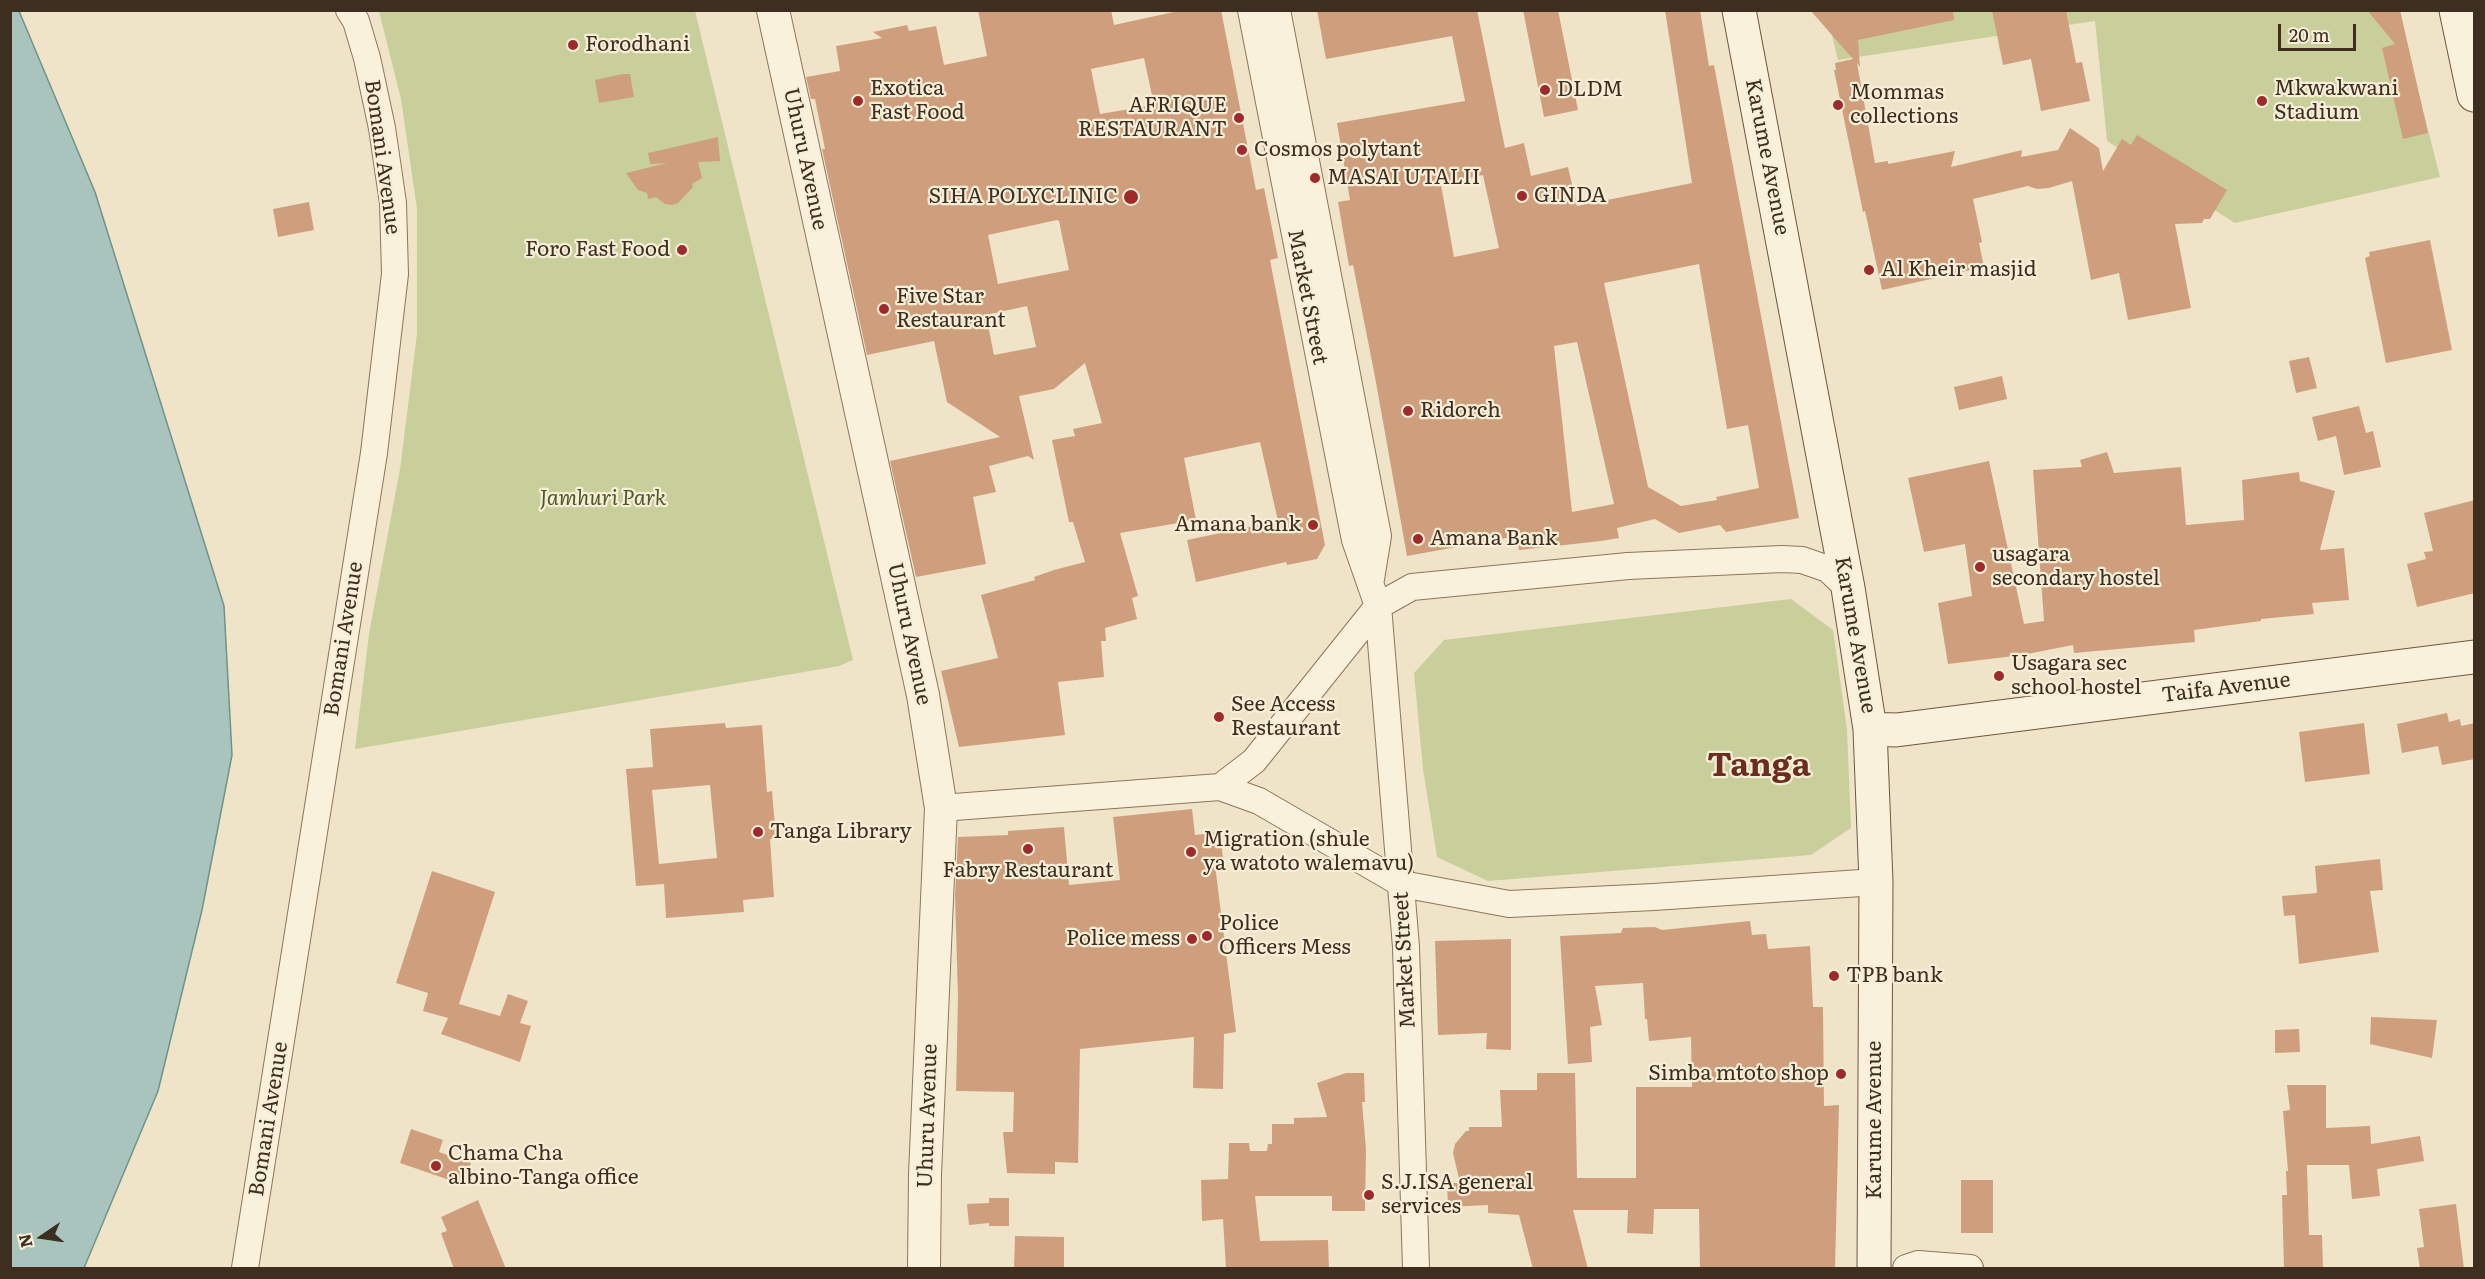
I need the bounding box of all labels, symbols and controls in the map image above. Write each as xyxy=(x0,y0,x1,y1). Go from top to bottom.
scale bar xyxy=(2281,12,2359,50)
text: 20 m xyxy=(2289,21,2330,48)
place label: Forodhani xyxy=(585,32,690,58)
marker: Forodhani xyxy=(566,38,580,52)
place label: Exotica Fast Food xyxy=(870,76,965,126)
place label: Mkwakwani Stadium xyxy=(2274,76,2399,126)
place label: DLDM xyxy=(1557,77,1623,103)
street label: Karume Avenue xyxy=(1739,77,1795,237)
street label: Bomani Avenue xyxy=(359,78,405,236)
place label: Mommas collections xyxy=(1850,80,1958,130)
marker: DLDM xyxy=(1538,83,1552,97)
street label: Uhuru Avenue xyxy=(778,86,832,232)
place label: AFRIQUE RESTAURANT xyxy=(1078,93,1227,143)
marker: Exotica Fast Food xyxy=(851,94,865,108)
marker: Mkwakwani Stadium xyxy=(2255,94,2269,108)
marker: Mommas collections xyxy=(1831,98,1845,112)
marker: AFRIQUE RESTAURANT xyxy=(1232,111,1246,125)
place label: Cosmos polytant xyxy=(1254,137,1421,163)
marker: Cosmos polytant xyxy=(1235,143,1249,157)
place label: MASAI UTALII xyxy=(1327,165,1480,191)
marker: MASAI UTALII xyxy=(1308,171,1322,185)
place label: GINDA xyxy=(1534,183,1606,209)
place label: SIHA POLYCLINIC xyxy=(928,184,1118,210)
marker: SIHA POLYCLINIC xyxy=(1122,188,1140,206)
marker: GINDA xyxy=(1515,189,1529,203)
street label: Market Street xyxy=(1282,227,1332,367)
place label: Foro Fast Food xyxy=(525,237,670,263)
marker: Foro Fast Food xyxy=(675,243,689,257)
place label: Al Kheir masjid xyxy=(1881,257,2037,283)
marker: Al Kheir masjid xyxy=(1862,263,1876,277)
place label: Five Star Restaurant xyxy=(896,284,1006,334)
marker: Five Star Restaurant xyxy=(877,302,891,316)
place label: Ridorch xyxy=(1420,398,1501,424)
marker: Ridorch xyxy=(1401,404,1415,418)
park label: Jamhuri Park xyxy=(540,486,666,512)
place label: Amana bank xyxy=(1175,512,1301,538)
marker: Amana bank xyxy=(1306,518,1320,532)
place label: Amana Bank xyxy=(1430,526,1558,552)
marker: Amana Bank xyxy=(1411,532,1425,546)
place label: usagara secondary hostel xyxy=(1992,542,2160,592)
street label: Karume Avenue xyxy=(1829,555,1881,715)
street label: Bomani Avenue xyxy=(319,560,369,718)
marker: usagara secondary hostel xyxy=(1973,560,1987,574)
street label: Uhuru Avenue xyxy=(882,561,936,707)
place label: Usagara sec school hostel xyxy=(2011,651,2141,701)
street label: Taifa Avenue xyxy=(2160,668,2292,708)
marker: Usagara sec school hostel xyxy=(1992,669,2006,683)
place label: See Access Restaurant xyxy=(1231,692,1341,742)
marker: See Access Restaurant xyxy=(1212,710,1226,724)
district label: Tanga xyxy=(1707,746,1811,786)
place label: Tanga Library xyxy=(770,819,912,845)
marker: Tanga Library xyxy=(751,825,765,839)
place label: Migration (shule ya watoto walemavu) xyxy=(1203,827,1414,877)
marker: Fabry Restaurant xyxy=(1021,842,1035,856)
marker: Migration (shule ya watoto walemavu) xyxy=(1184,845,1198,859)
place label: Fabry Restaurant xyxy=(942,858,1114,884)
street label: Market Street xyxy=(1389,891,1421,1029)
place label: Police Officers Mess xyxy=(1219,911,1351,961)
place label: Police mess xyxy=(1066,926,1180,952)
marker: Police Officers Mess xyxy=(1200,929,1214,943)
marker: Police mess xyxy=(1185,932,1199,946)
place label: TPB bank xyxy=(1846,963,1943,989)
marker: TPB bank xyxy=(1827,969,1841,983)
street label: Bomani Avenue xyxy=(244,1040,294,1198)
street label: Karume Avenue xyxy=(1862,1041,1888,1199)
street label: Uhuru Avenue xyxy=(913,1043,943,1189)
place label: Simba mtoto shop xyxy=(1648,1061,1829,1087)
marker: Simba mtoto shop xyxy=(1834,1067,1848,1081)
place label: Chama Cha albino-Tanga office xyxy=(448,1141,639,1191)
marker: Chama Cha albino-Tanga office xyxy=(429,1159,443,1173)
place label: S.J.ISA general services xyxy=(1381,1170,1533,1220)
marker: S.J.ISA general services xyxy=(1362,1188,1376,1202)
north arrow xyxy=(12,1207,72,1267)
text: N xyxy=(11,1232,38,1250)

